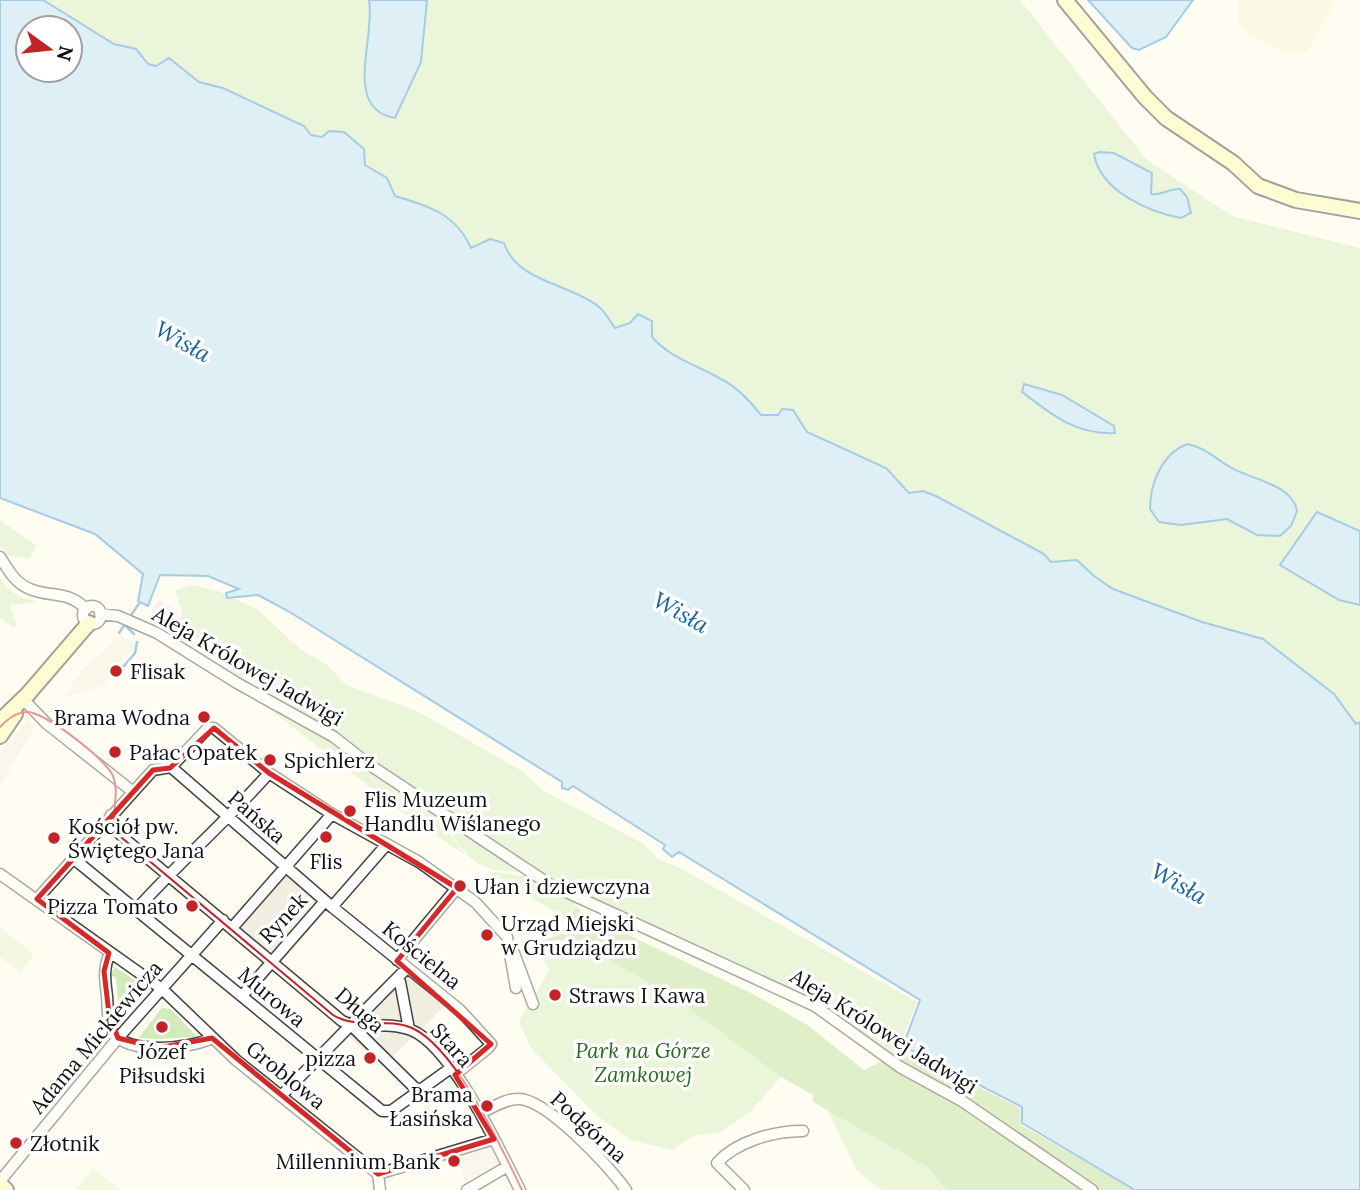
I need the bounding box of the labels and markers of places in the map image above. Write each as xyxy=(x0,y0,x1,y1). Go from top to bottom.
place label: Flisak xyxy=(130,658,186,685)
marker: Flisak xyxy=(108,663,124,679)
place label: Brama Wodna xyxy=(54,704,190,731)
marker: Brama Wodna xyxy=(196,709,212,725)
place label: Pałac Opatek xyxy=(129,739,258,766)
marker: Pałac Opatek xyxy=(107,744,123,760)
place label: Spichlerz xyxy=(284,747,375,774)
marker: Spichlerz xyxy=(262,752,278,768)
place label: Flis Muzeum Handlu Wiślanego xyxy=(364,786,541,837)
marker: Flis Muzeum Handlu Wiślanego xyxy=(342,803,358,819)
place label: Kościół pw. Świętego Jana xyxy=(68,813,205,864)
marker: Flis xyxy=(318,829,334,845)
marker: Kościół pw. Świętego Jana xyxy=(46,830,62,846)
place label: Flis xyxy=(310,848,342,875)
place label: Ułan i dziewczyna xyxy=(474,873,650,900)
marker: Ułan i dziewczyna xyxy=(452,878,468,894)
place label: Pizza Tomato xyxy=(47,893,178,920)
marker: Pizza Tomato xyxy=(184,898,200,914)
place label: Urząd Miejski w Grudziądzu xyxy=(501,910,637,961)
marker: Urząd Miejski w Grudziądzu xyxy=(479,927,495,943)
place label: Straws I Kawa xyxy=(569,982,706,1009)
marker: Straws I Kawa xyxy=(547,987,563,1003)
marker: Józef Piłsudski xyxy=(154,1019,170,1035)
place label: Józef Piłsudski xyxy=(119,1038,205,1089)
place label: pizza xyxy=(305,1045,356,1072)
marker: pizza xyxy=(362,1050,378,1066)
place label: Brama Łasińska xyxy=(389,1081,473,1132)
marker: Brama Łasińska xyxy=(479,1098,495,1114)
place label: Złotnik xyxy=(30,1130,100,1157)
marker: Złotnik xyxy=(8,1135,24,1151)
place label: Millennium Bank xyxy=(276,1148,441,1175)
marker: Millennium Bank xyxy=(446,1153,462,1169)

